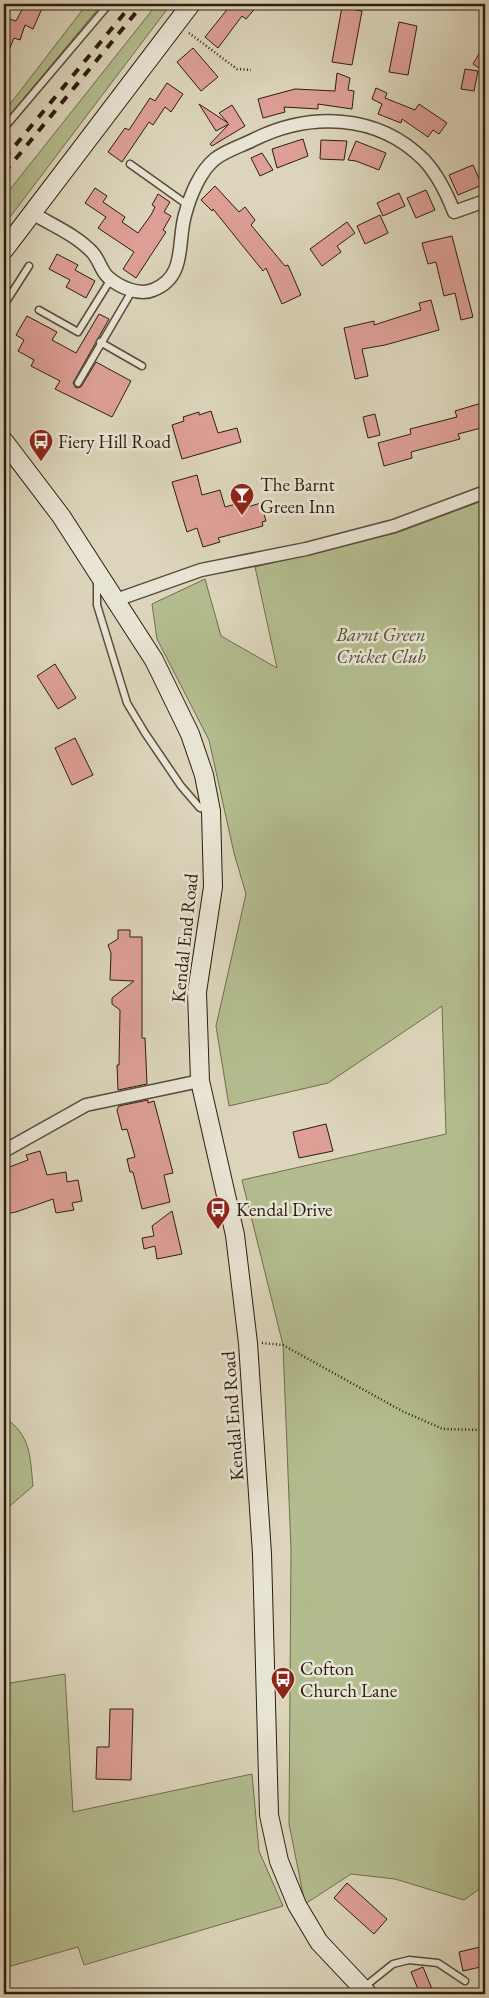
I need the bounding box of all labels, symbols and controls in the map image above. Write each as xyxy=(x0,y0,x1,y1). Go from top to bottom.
bus stop icon: Fiery Hill Road xyxy=(28,428,54,462)
place label: Fiery Hill Road xyxy=(58,429,171,454)
place label: The Barnt Green Inn xyxy=(260,472,335,519)
bar icon: The Barnt Green Inn xyxy=(229,482,255,516)
park label: Barnt Green Cricket Club xyxy=(335,622,426,669)
street label: Kendal End Road xyxy=(165,872,204,1004)
bus stop icon: Kendal Drive xyxy=(205,1196,231,1230)
place label: Kendal Drive xyxy=(236,1197,333,1222)
street label: Kendal End Road xyxy=(215,1350,249,1482)
place label: Cofton Church Lane xyxy=(300,1656,397,1703)
bus stop icon: Cofton Church Lane xyxy=(270,1666,296,1700)

